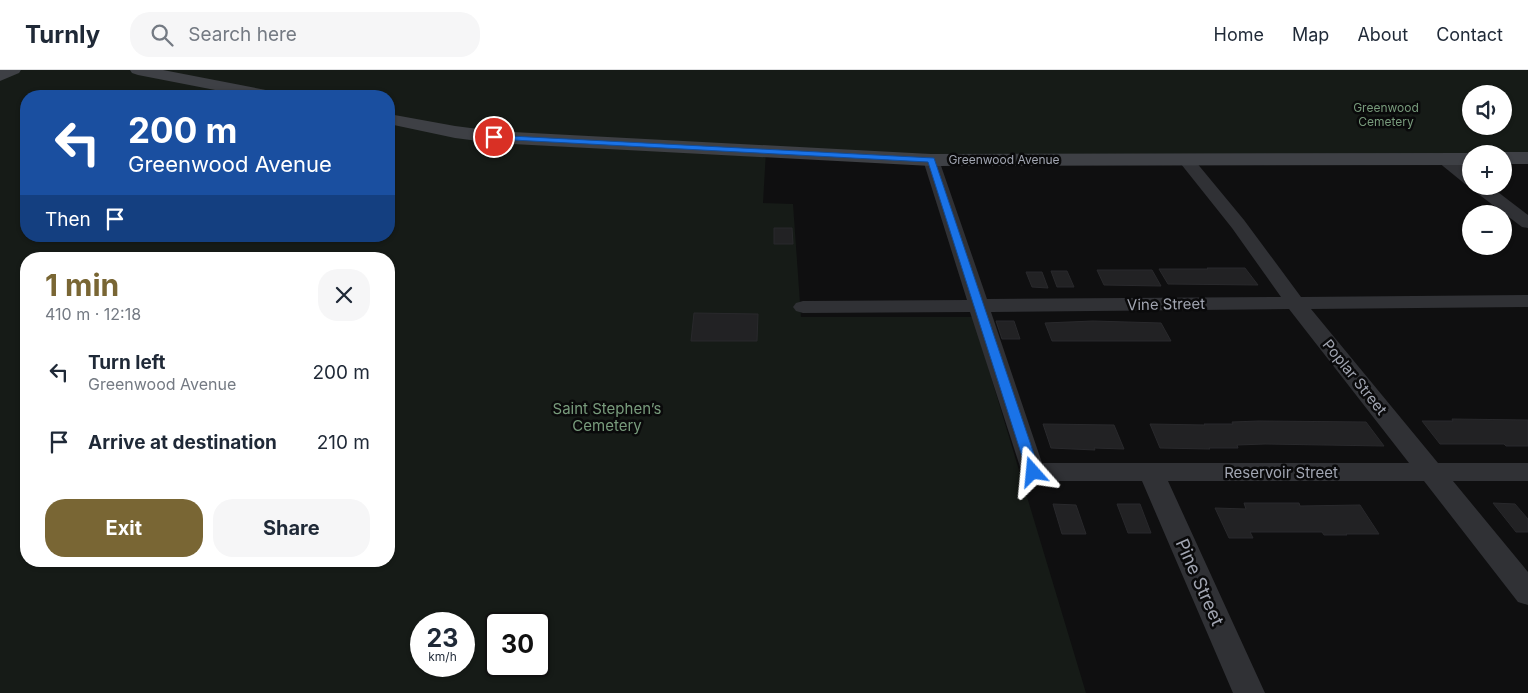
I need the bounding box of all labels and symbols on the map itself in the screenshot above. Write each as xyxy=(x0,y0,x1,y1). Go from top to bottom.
park label: Greenwood Cemetery xyxy=(1353,100,1419,129)
pin xyxy=(473,116,515,158)
street label: Greenwood Avenue xyxy=(948,152,1060,167)
street label: Vine Street xyxy=(1127,294,1205,314)
street label: Poplar Street xyxy=(1319,335,1391,419)
park label: Saint Stephen’s Cemetery xyxy=(553,399,661,435)
position arrow xyxy=(1006,445,1058,497)
street label: Reservoir Street xyxy=(1224,463,1338,482)
street label: Pine Street xyxy=(1172,535,1229,629)
speed limit sign: 30 xyxy=(485,612,550,677)

